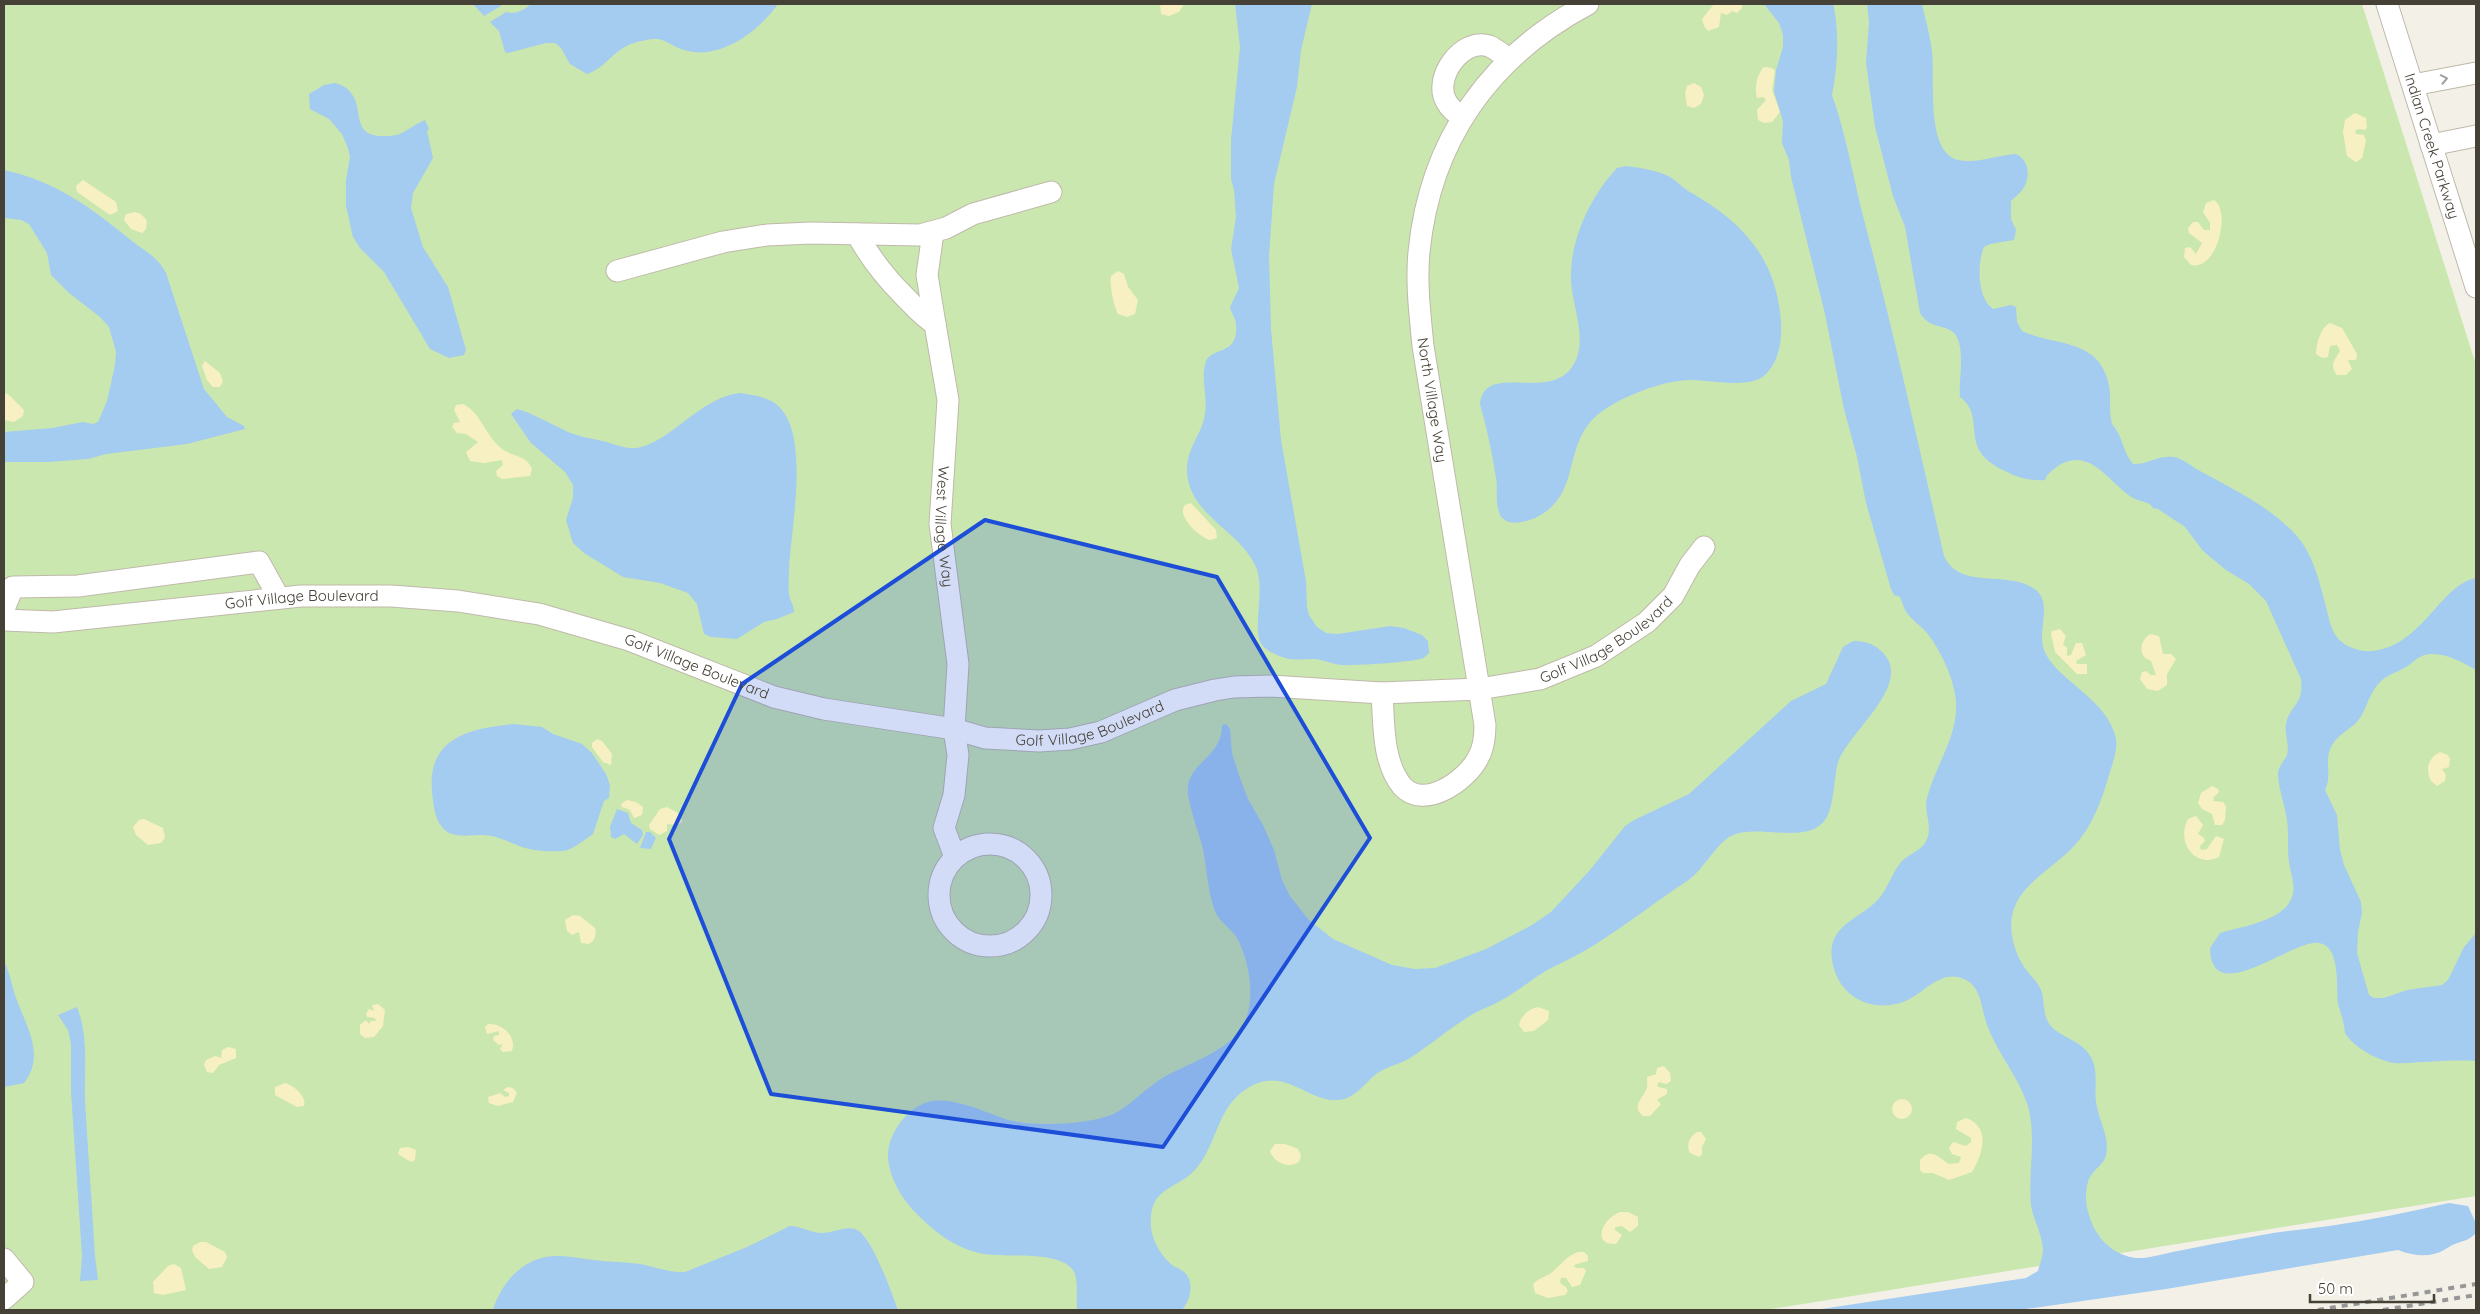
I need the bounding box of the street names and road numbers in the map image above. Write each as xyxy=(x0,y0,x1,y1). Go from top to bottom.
street label: Indian Creek Parkway xyxy=(2400,71,2464,221)
street label: North Village Way xyxy=(1413,336,1452,464)
street label: West Village Way xyxy=(931,465,958,588)
street label: Golf Village Boulevard xyxy=(224,586,379,613)
street label: Golf Village Boulevard xyxy=(1537,592,1676,687)
street label: Golf Village Boulevard xyxy=(622,629,772,703)
street label: Golf Village Boulevard xyxy=(1015,696,1167,750)

